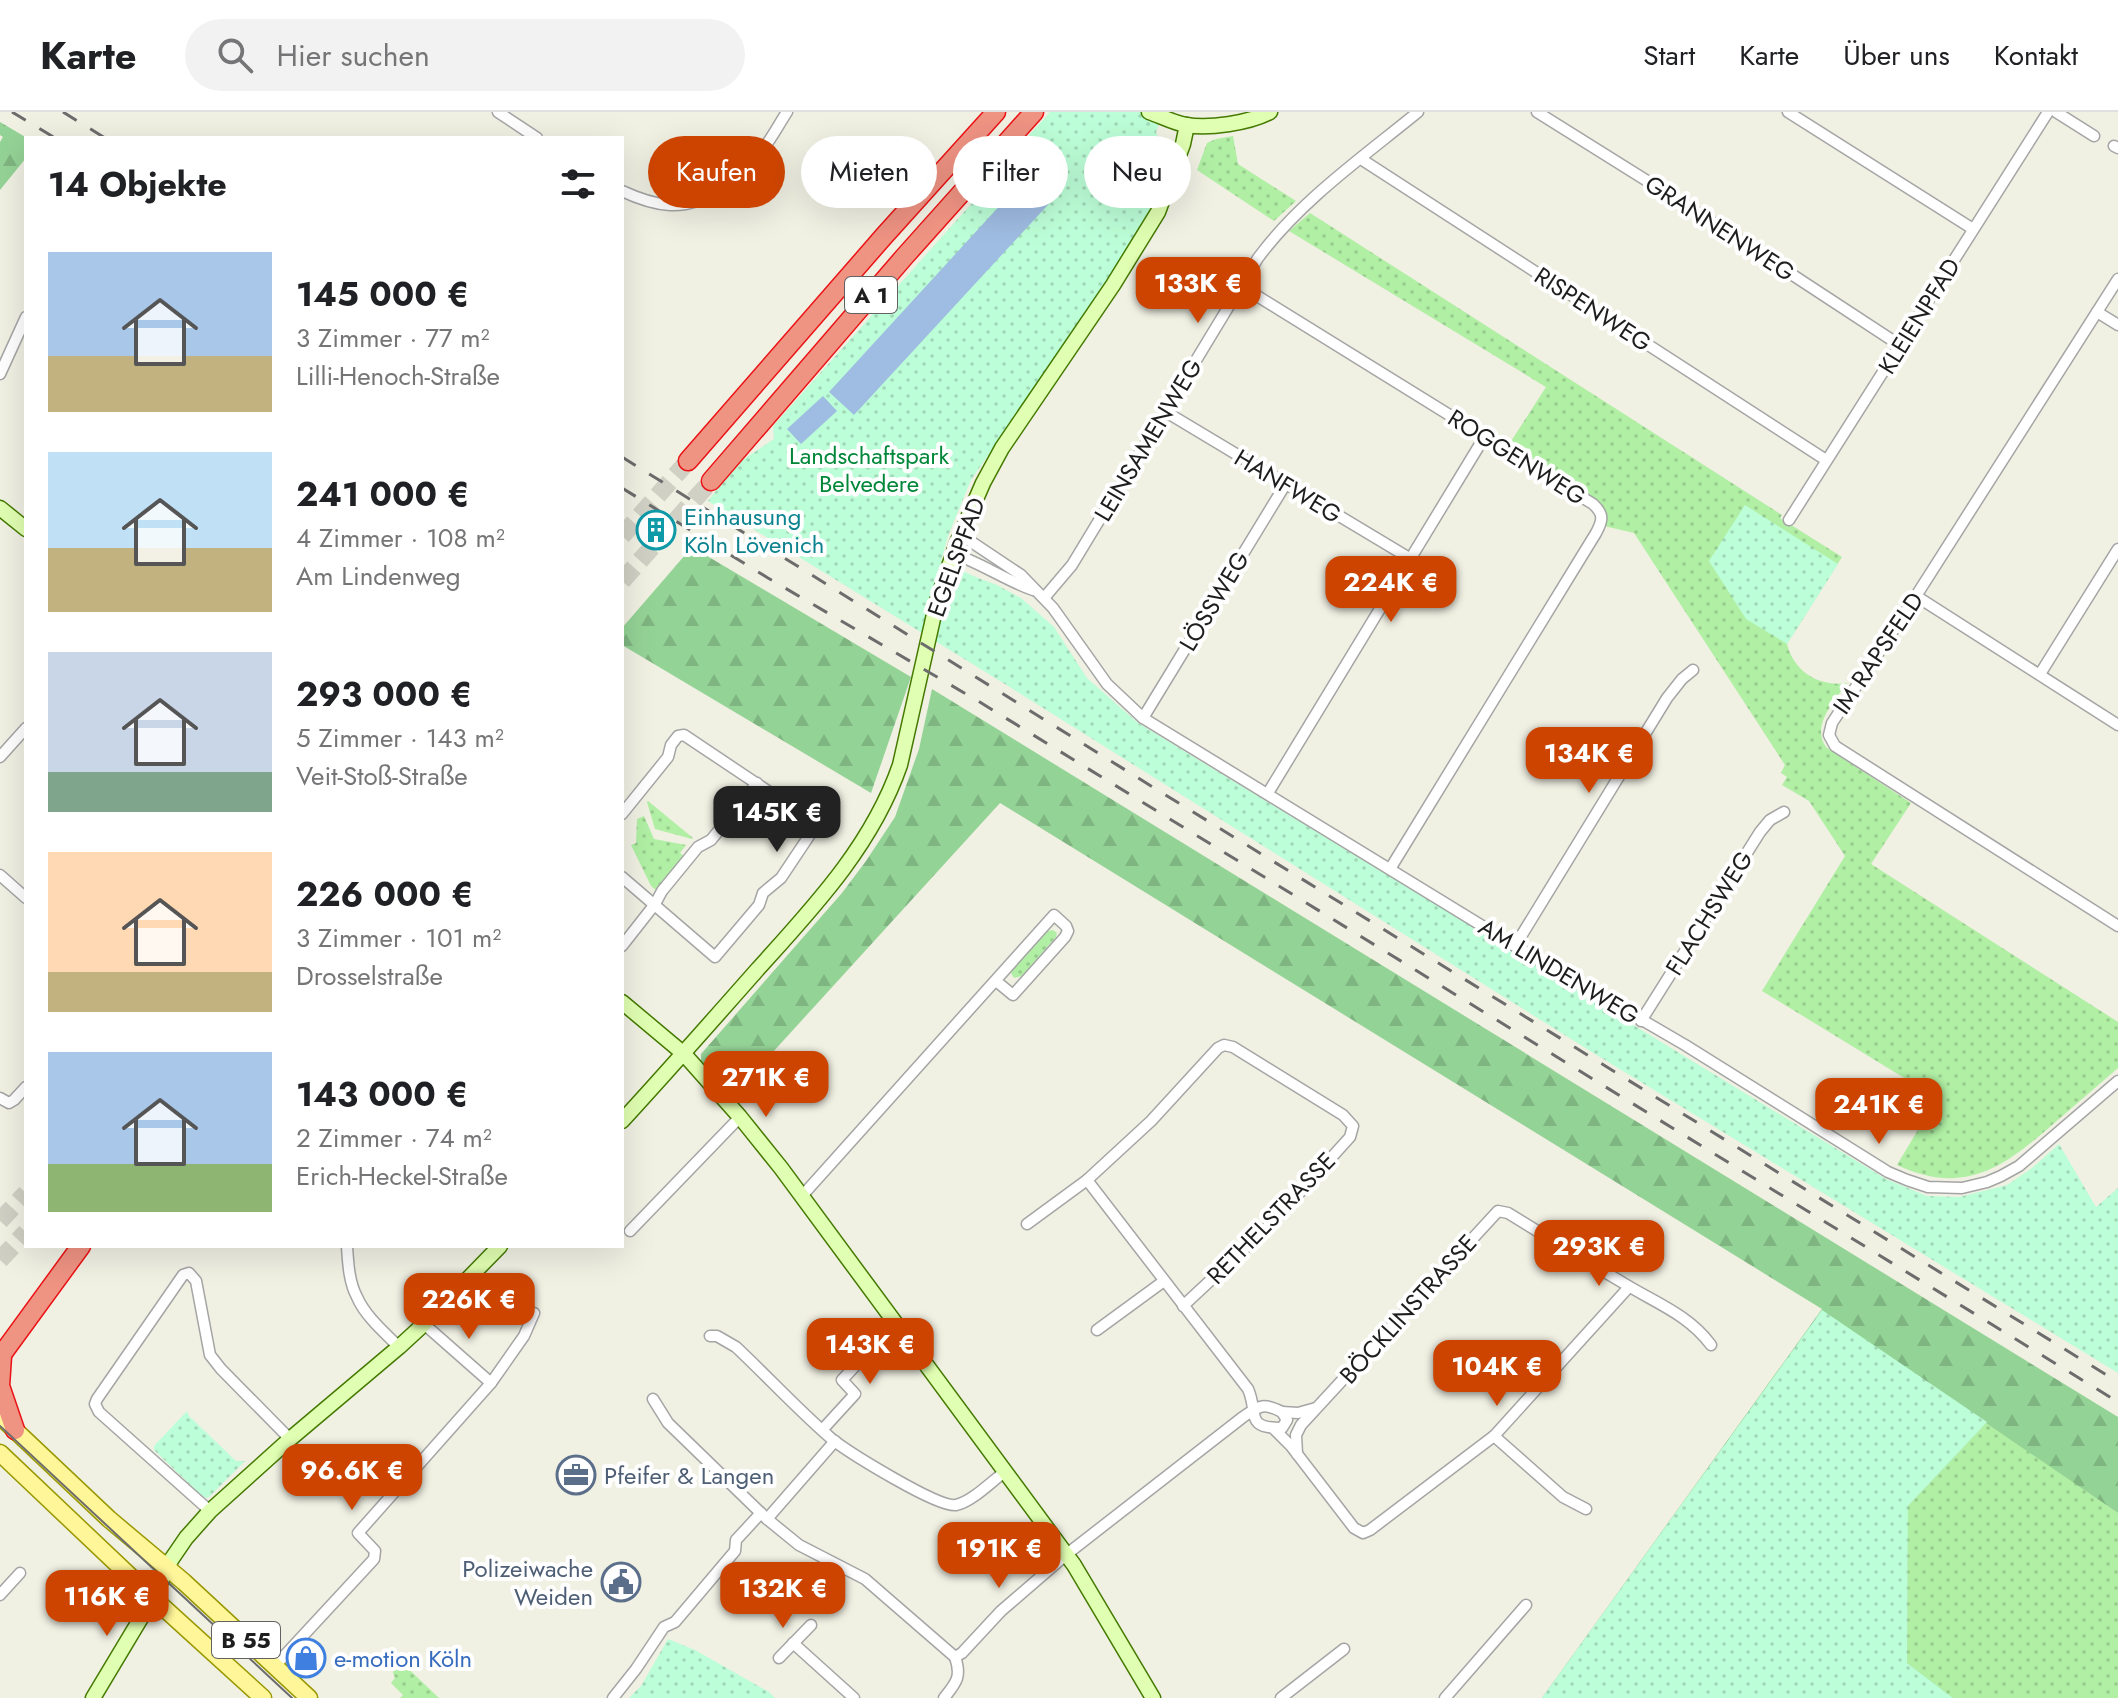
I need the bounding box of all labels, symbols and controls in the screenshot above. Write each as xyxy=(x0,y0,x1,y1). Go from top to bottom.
search box xyxy=(185,19,745,91)
text: Karte xyxy=(40,28,137,83)
icon: search xyxy=(213,33,257,77)
text: Hier suchen xyxy=(277,34,430,77)
text: Start xyxy=(1643,35,1695,76)
text: Karte xyxy=(1739,35,1799,76)
text: Über uns xyxy=(1843,35,1950,76)
text: Kontakt xyxy=(1994,35,2078,76)
chip: Kaufen xyxy=(648,136,785,208)
chip: Mieten xyxy=(801,136,937,208)
chip: Filter xyxy=(953,136,1068,208)
chip: Neu xyxy=(1084,136,1191,208)
text: 14 Objekte xyxy=(48,160,227,209)
icon: filters xyxy=(556,162,600,206)
street label: GRANNENWEG xyxy=(1638,166,1802,290)
street label: KLEIENPFAD xyxy=(1869,251,1969,381)
pin: 133K € xyxy=(1133,257,1263,325)
street label: RISPENWEG xyxy=(1528,258,1658,360)
text: 133K € xyxy=(1154,264,1242,302)
text: 145 000 € xyxy=(296,270,469,319)
road number: A 1 xyxy=(845,277,897,313)
icon: home xyxy=(112,284,208,380)
text: 3 Zimmer · 77 m² xyxy=(296,319,490,357)
street label: LEINSAMENWEG xyxy=(1086,352,1210,528)
text: Lilli-Henoch-Straße xyxy=(296,357,500,395)
street label: ROGGENWEG xyxy=(1441,401,1593,513)
park label: Landschaftspark Belvedere xyxy=(789,438,950,501)
street label: HANFWEG xyxy=(1228,440,1348,532)
text: 241 000 € xyxy=(296,470,470,519)
icon: home xyxy=(112,484,208,580)
street label: EGELSPFAD xyxy=(918,492,994,622)
place label: Einhausung Köln Lövenich xyxy=(684,499,824,562)
building icon: Einhausung Köln Lövenich xyxy=(635,509,677,551)
text: 4 Zimmer · 108 m² xyxy=(296,519,505,557)
street label: LÖSSWEG xyxy=(1170,544,1258,658)
pin: 224K € xyxy=(1326,556,1456,624)
text: Am Lindenweg xyxy=(296,557,461,595)
text: 224K € xyxy=(1343,563,1439,601)
street label: IM RAPSFELD xyxy=(1824,585,1932,721)
text: 293 000 € xyxy=(296,670,472,719)
icon: home xyxy=(112,684,208,780)
text: 5 Zimmer · 143 m² xyxy=(296,719,504,757)
pin: 134K € xyxy=(1524,727,1654,795)
text: 134K € xyxy=(1544,734,1634,772)
text: Veit-Stoß-Straße xyxy=(296,757,468,795)
pin: 145K € xyxy=(712,786,842,854)
text: 145K € xyxy=(731,793,823,831)
street label: FLACHSWEG xyxy=(1657,844,1761,982)
text: 226 000 € xyxy=(296,870,474,919)
icon: home xyxy=(112,884,208,980)
street label: AM LINDENWEG xyxy=(1472,909,1646,1033)
text: 3 Zimmer · 101 m² xyxy=(296,919,501,957)
text: Drosselstraße xyxy=(296,957,443,995)
pin: 271K € xyxy=(701,1051,831,1119)
text: 271K € xyxy=(722,1058,810,1096)
text: 143 000 € xyxy=(296,1070,468,1119)
pin: 241K € xyxy=(1814,1078,1944,1146)
icon: home xyxy=(112,1084,208,1180)
text: 241K € xyxy=(1833,1085,1925,1123)
text: 2 Zimmer · 74 m² xyxy=(296,1119,492,1157)
street label: RETHELSTRASSE xyxy=(1199,1144,1343,1292)
text: Erich-Heckel-Straße xyxy=(296,1157,508,1195)
pin: 293K € xyxy=(1534,1220,1664,1288)
street label: BÖCKLINSTRASSE xyxy=(1331,1226,1485,1392)
text: 293K € xyxy=(1552,1227,1646,1265)
pin: 226K € xyxy=(404,1273,534,1341)
text: 226K € xyxy=(422,1280,516,1318)
pin: 143K € xyxy=(805,1318,935,1386)
text: 143K € xyxy=(825,1325,915,1363)
pin: 104K € xyxy=(1432,1340,1562,1408)
text: 104K € xyxy=(1451,1347,1543,1385)
pin: 96.6K € xyxy=(278,1444,426,1512)
text: 96.6K € xyxy=(300,1451,404,1489)
office icon: Pfeifer & Langen xyxy=(555,1454,597,1496)
place label: Pfeifer & Langen xyxy=(604,1458,774,1493)
pin: 191K € xyxy=(934,1522,1064,1590)
text: 191K € xyxy=(956,1529,1042,1567)
place label: Polizeiwache Weiden xyxy=(462,1551,593,1614)
public building icon: Polizeiwache Weiden xyxy=(600,1561,642,1603)
pin: 132K € xyxy=(718,1562,848,1630)
text: 132K € xyxy=(738,1569,828,1607)
pin: 116K € xyxy=(42,1570,172,1638)
text: 116K € xyxy=(64,1577,150,1615)
road number: B 55 xyxy=(212,1622,280,1658)
shop icon: e-motion Köln xyxy=(285,1637,327,1679)
place label: e-motion Köln xyxy=(334,1641,472,1676)

